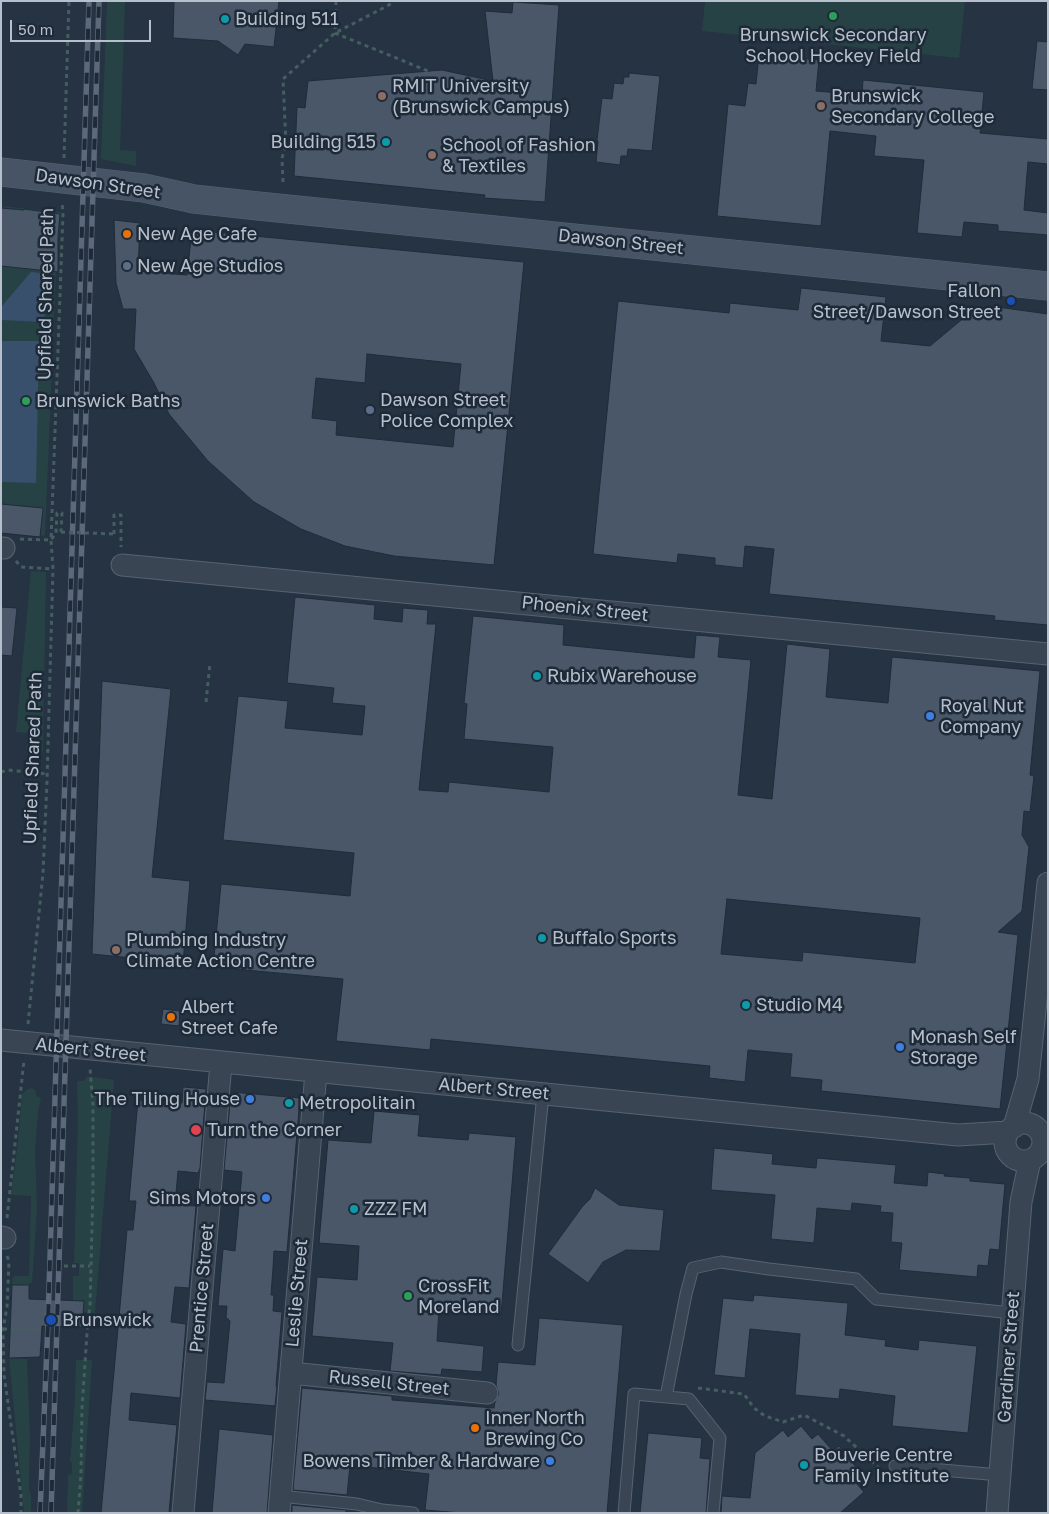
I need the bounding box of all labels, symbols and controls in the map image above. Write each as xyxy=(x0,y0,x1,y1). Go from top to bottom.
place label: Building 511 xyxy=(235,8,339,30)
scale bar xyxy=(12,10,154,42)
marker: Brunswick Secondary School Hockey Field xyxy=(827,10,839,22)
marker: Building 511 xyxy=(219,13,231,25)
text: 50 m xyxy=(18,20,53,38)
place label: Brunswick Secondary School Hockey Field xyxy=(740,24,926,66)
place label: RMIT University (Brunswick Campus) xyxy=(392,75,570,118)
place label: Brunswick Secondary College xyxy=(831,85,994,128)
marker: RMIT University (Brunswick Campus) xyxy=(376,90,388,102)
marker: Brunswick Secondary College xyxy=(815,100,827,112)
place label: Building 515 xyxy=(271,131,376,153)
place label: School of Fashion & Textiles xyxy=(442,134,596,176)
marker: Building 515 xyxy=(380,136,392,148)
marker: School of Fashion & Textiles xyxy=(426,149,438,161)
street label: Dawson Street xyxy=(34,165,162,203)
street label: Upfield Shared Path xyxy=(34,208,58,380)
place label: New Age Cafe xyxy=(137,223,257,245)
street label: Dawson Street xyxy=(557,225,685,259)
marker: New Age Cafe xyxy=(121,228,133,240)
place label: New Age Studios xyxy=(137,255,283,277)
marker: New Age Studios xyxy=(121,260,133,272)
place label: Fallon Street/Dawson Street xyxy=(813,280,1001,322)
marker: Fallon Street/Dawson Street xyxy=(1005,295,1017,307)
place label: Dawson Street Police Complex xyxy=(380,389,513,432)
place label: Brunswick Baths xyxy=(36,390,180,412)
marker: Brunswick Baths xyxy=(20,395,32,407)
marker: Dawson Street Police Complex xyxy=(364,404,376,416)
street label: Phoenix Street xyxy=(520,592,650,626)
place label: Rubix Warehouse xyxy=(547,665,697,687)
marker: Rubix Warehouse xyxy=(531,670,543,682)
street label: Upfield Shared Path xyxy=(19,671,47,845)
place label: Royal Nut Company xyxy=(940,695,1024,738)
marker: Royal Nut Company xyxy=(924,710,936,722)
place label: Buffalo Sports xyxy=(552,927,676,949)
place label: Plumbing Industry Climate Action Centre xyxy=(126,929,315,972)
marker: Buffalo Sports xyxy=(536,932,548,944)
marker: Plumbing Industry Climate Action Centre xyxy=(110,944,122,956)
place label: Studio M4 xyxy=(756,994,843,1016)
place label: Albert Street Cafe xyxy=(181,996,278,1038)
marker: Studio M4 xyxy=(740,999,752,1011)
marker: Albert Street Cafe xyxy=(165,1011,177,1023)
place label: Monash Self Storage xyxy=(910,1026,1017,1068)
street label: Albert Street xyxy=(35,1033,147,1067)
marker: Monash Self Storage xyxy=(894,1041,906,1053)
street label: Albert Street xyxy=(438,1073,550,1105)
place label: The Tiling House xyxy=(94,1088,240,1110)
place label: Metropolitain xyxy=(299,1092,415,1114)
marker: The Tiling House xyxy=(244,1093,256,1105)
marker: Metropolitain xyxy=(283,1097,295,1109)
place label: Turn the Corner xyxy=(207,1119,342,1141)
marker: Turn the Corner xyxy=(189,1123,203,1137)
place label: Sims Motors xyxy=(149,1187,256,1209)
marker: Sims Motors xyxy=(260,1192,272,1204)
place label: ZZZ FM xyxy=(364,1198,427,1220)
marker: ZZZ FM xyxy=(348,1203,360,1215)
street label: Prentice Street xyxy=(186,1222,218,1354)
street label: Leslie Street xyxy=(281,1238,313,1348)
place label: CrossFit Moreland xyxy=(418,1275,500,1318)
marker: CrossFit Moreland xyxy=(402,1290,414,1302)
street label: Gardiner Street xyxy=(994,1290,1024,1424)
place label: Brunswick xyxy=(62,1309,152,1331)
marker: Brunswick xyxy=(44,1313,58,1327)
street label: Russell Street xyxy=(327,1366,451,1400)
place label: Inner North Brewing Co xyxy=(485,1407,585,1450)
marker: Inner North Brewing Co xyxy=(469,1422,481,1434)
place label: Bouverie Centre Family Institute xyxy=(814,1444,953,1486)
place label: Bowens Timber & Hardware xyxy=(302,1450,540,1472)
marker: Bowens Timber & Hardware xyxy=(544,1455,556,1467)
marker: Bouverie Centre Family Institute xyxy=(798,1459,810,1471)

